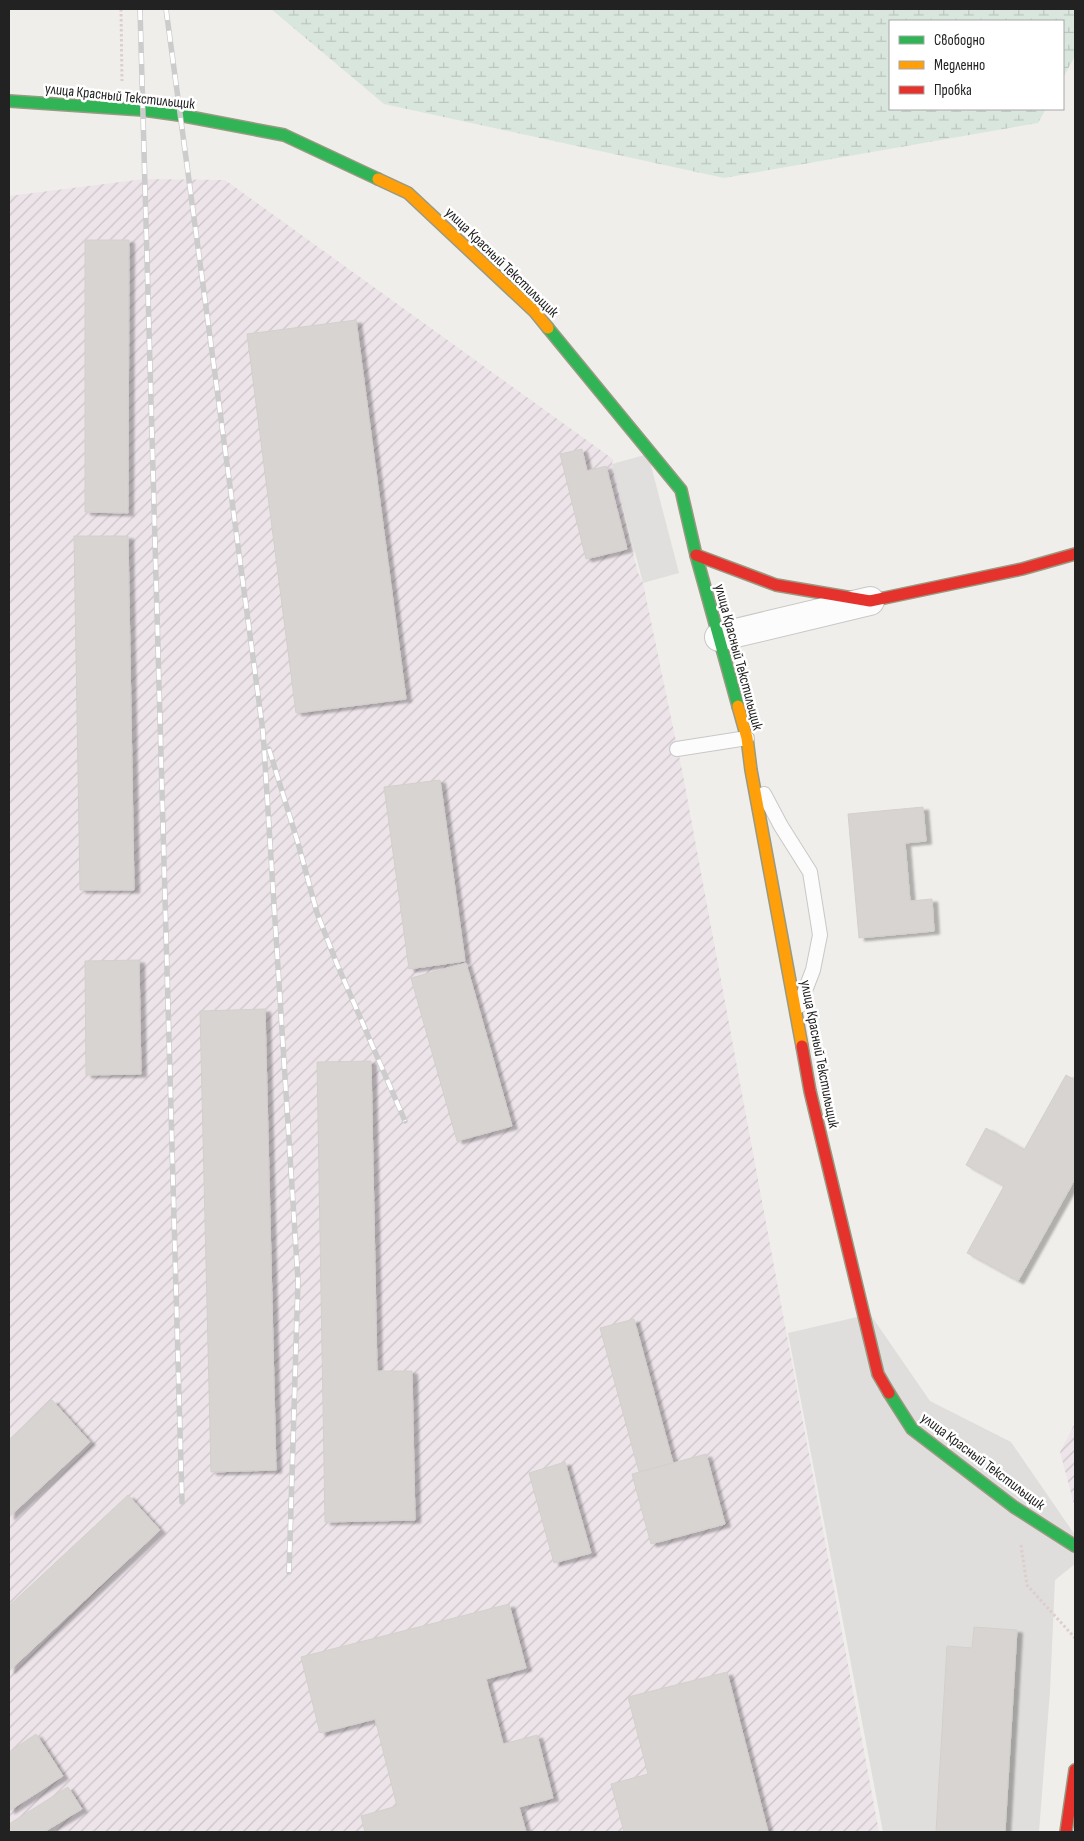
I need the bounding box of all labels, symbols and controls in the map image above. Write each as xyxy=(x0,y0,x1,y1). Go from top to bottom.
legend xyxy=(889,20,1064,110)
text: Свободно xyxy=(934,31,985,50)
text: Медленно xyxy=(934,56,985,75)
street label: улица Красный Текстильщик xyxy=(44,79,196,114)
text: Пробка xyxy=(934,81,972,100)
street label: улица Красный Текстильщик xyxy=(441,203,563,322)
street label: улица Красный Текстильщик xyxy=(710,582,767,733)
street label: улица Красный Текстильщик xyxy=(796,978,843,1130)
street label: улица Красный Текстильщик xyxy=(917,1408,1049,1515)

